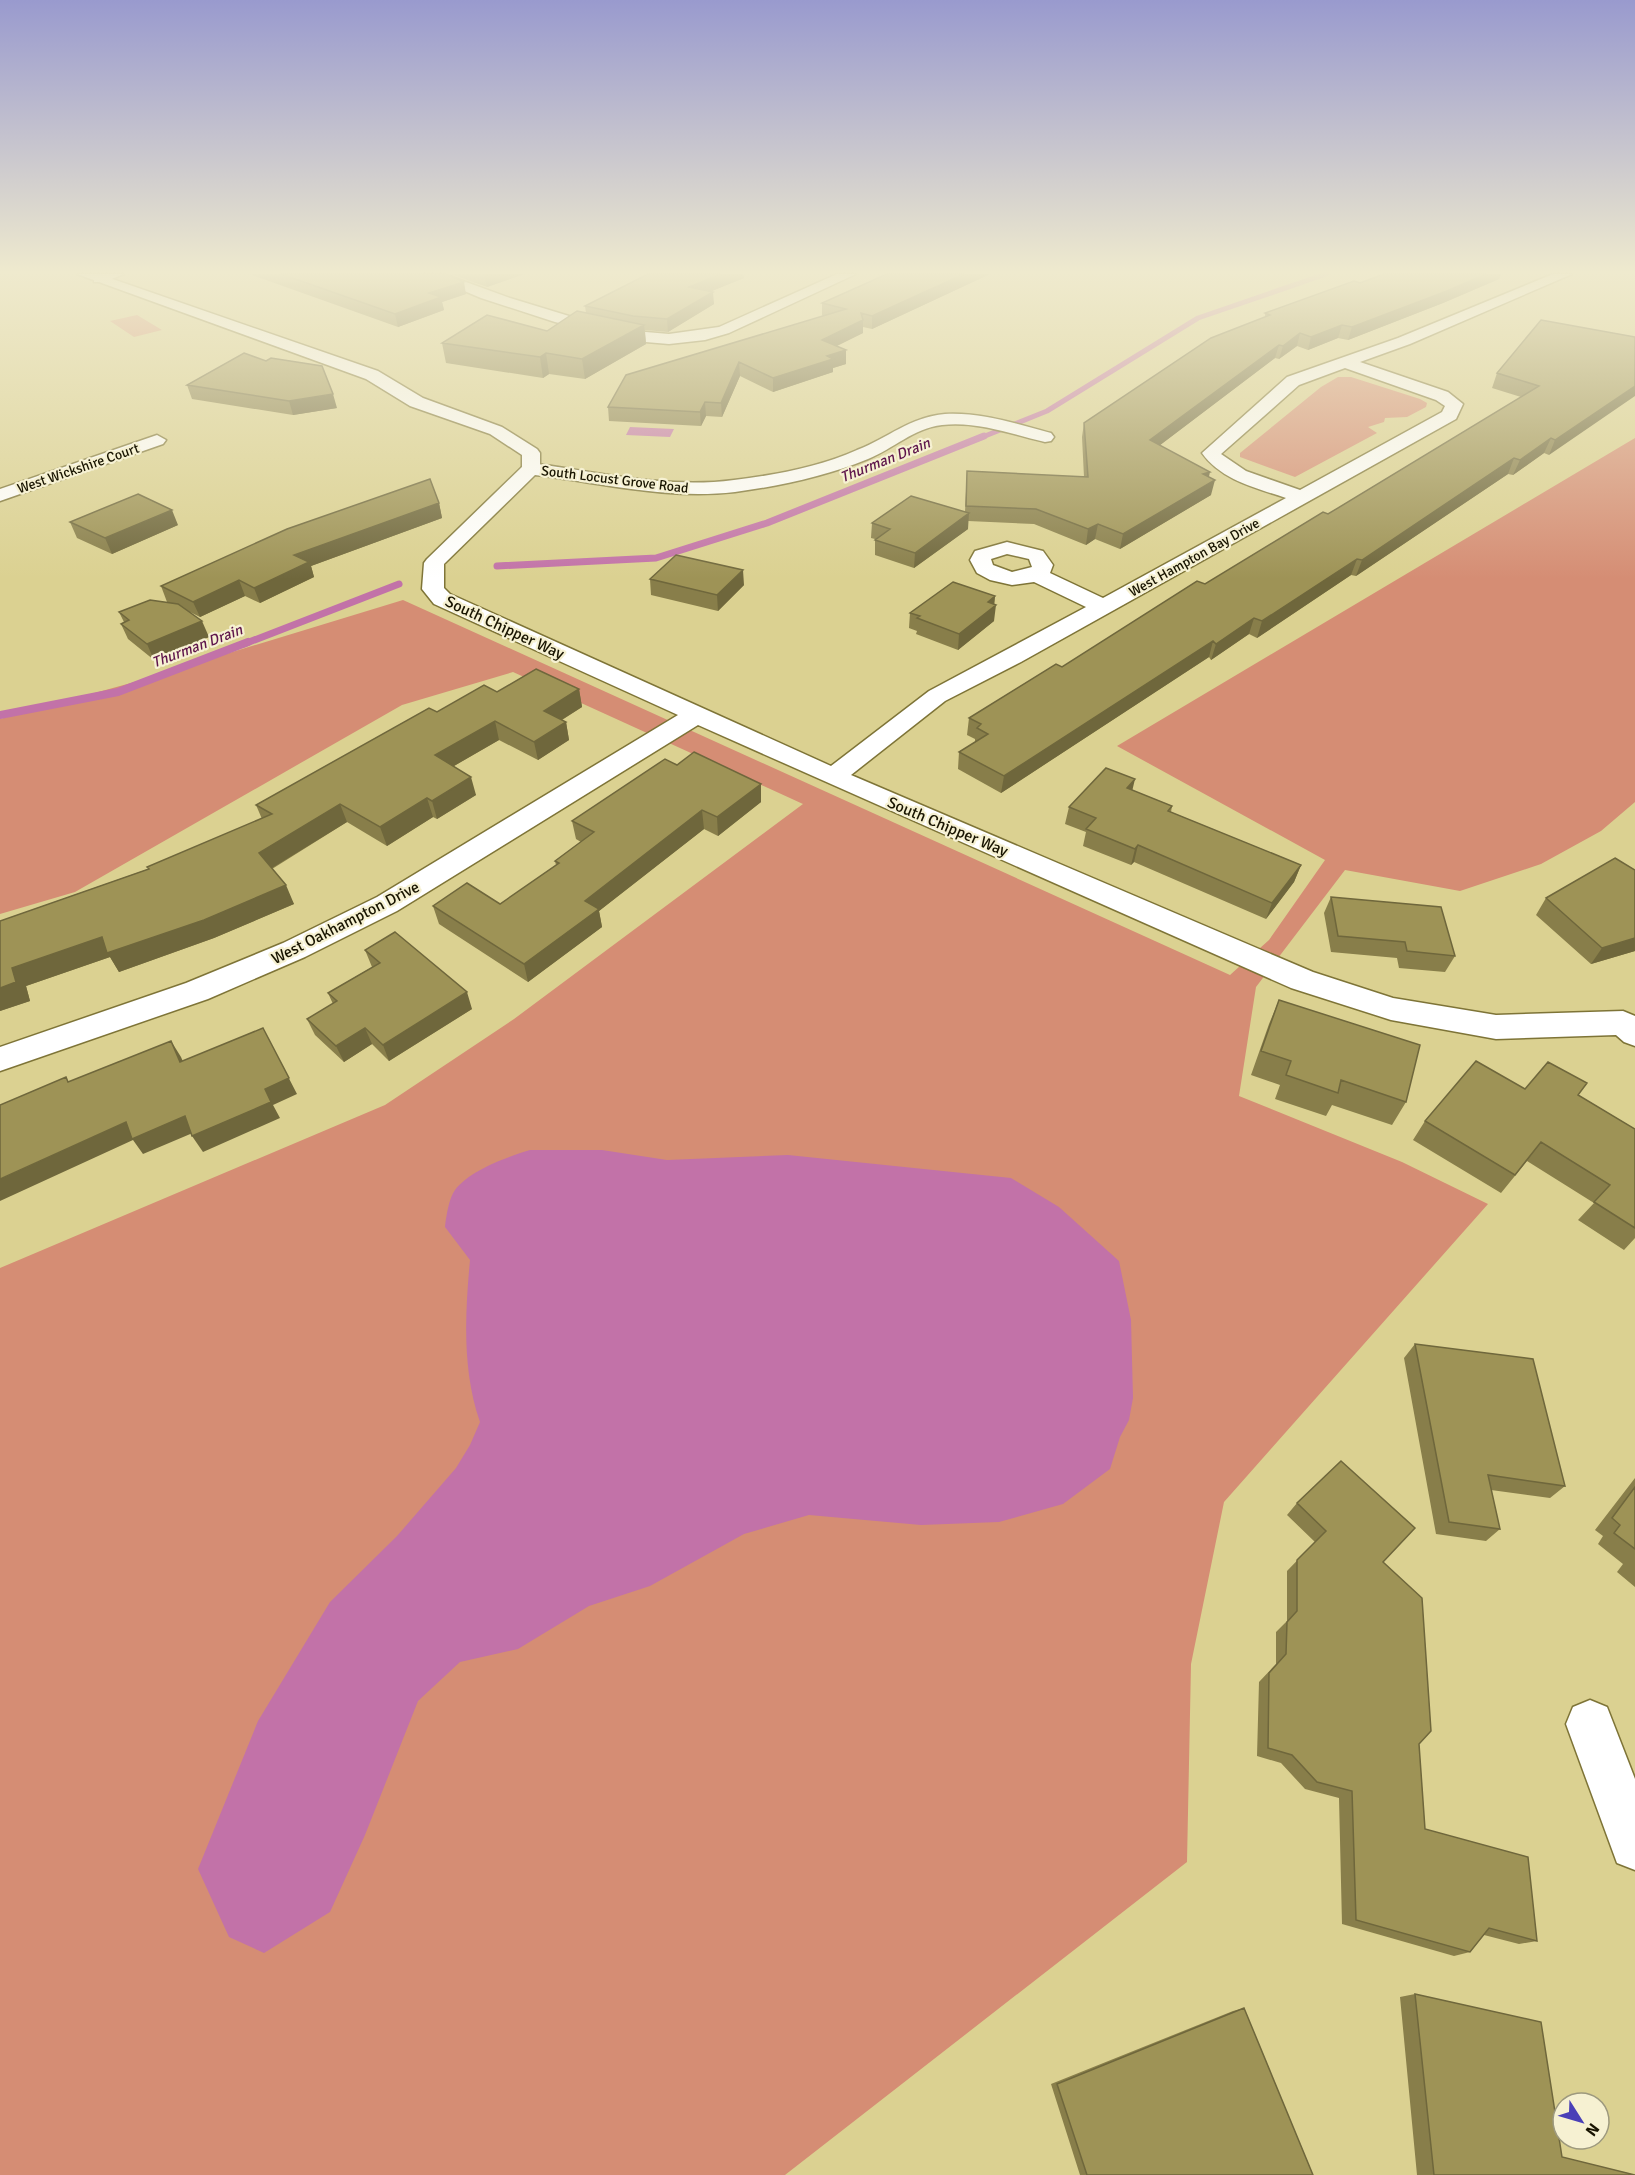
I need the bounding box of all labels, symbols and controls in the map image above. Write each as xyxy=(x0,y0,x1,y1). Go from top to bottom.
water label: Thurman Drain xyxy=(837,433,933,486)
street label: West Wickshire Court xyxy=(15,440,142,497)
street label: South Locust Grove Road xyxy=(540,462,690,497)
street label: West Hampton Bay Drive xyxy=(1126,514,1263,600)
street label: South Chipper Way xyxy=(442,592,568,665)
water label: Thurman Drain xyxy=(149,620,245,671)
street label: South Chipper Way xyxy=(884,792,1011,862)
street label: West Oakhampton Drive xyxy=(268,877,423,969)
north arrow xyxy=(1551,2091,1611,2151)
text: N xyxy=(1581,2119,1604,2140)

